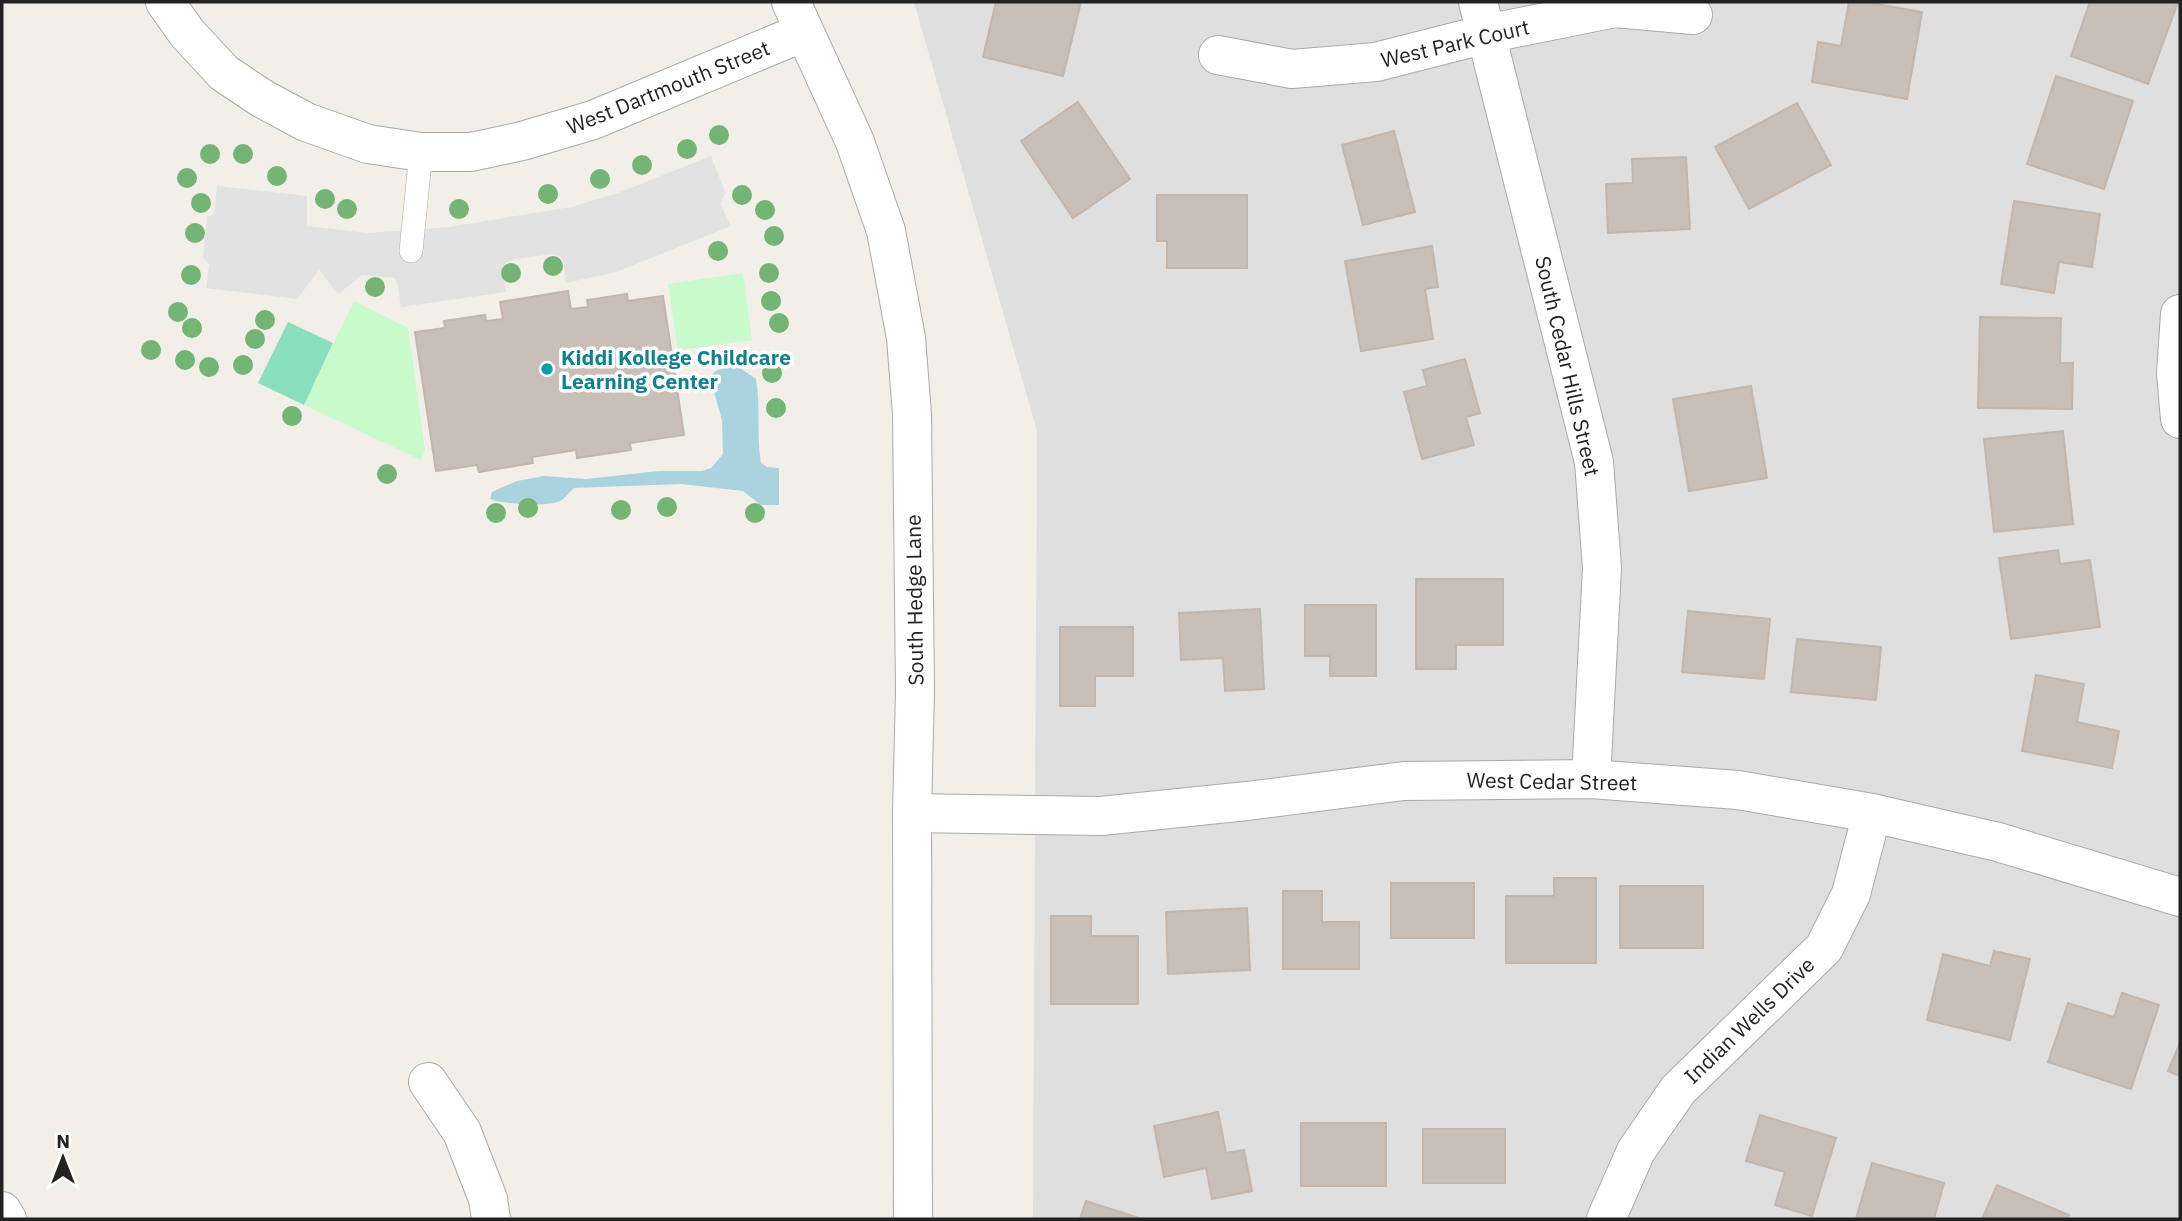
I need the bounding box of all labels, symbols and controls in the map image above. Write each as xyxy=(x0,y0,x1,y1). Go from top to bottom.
street label: West Park Court xyxy=(1378,12,1532,74)
street label: West Dartmouth Street xyxy=(562,33,774,141)
street label: South Cedar Hills Street xyxy=(1529,253,1607,479)
place label: Kiddi Kollege Childcare Learning Center xyxy=(561,343,791,395)
marker: Kiddi Kollege Childcare Learning Center xyxy=(539,361,555,377)
street label: South Hedge Lane xyxy=(899,514,929,686)
street label: West Cedar Street xyxy=(1466,766,1638,796)
street label: Indian Wells Drive xyxy=(1678,951,1820,1089)
north arrow xyxy=(28,1123,98,1193)
text: N xyxy=(56,1129,70,1153)

